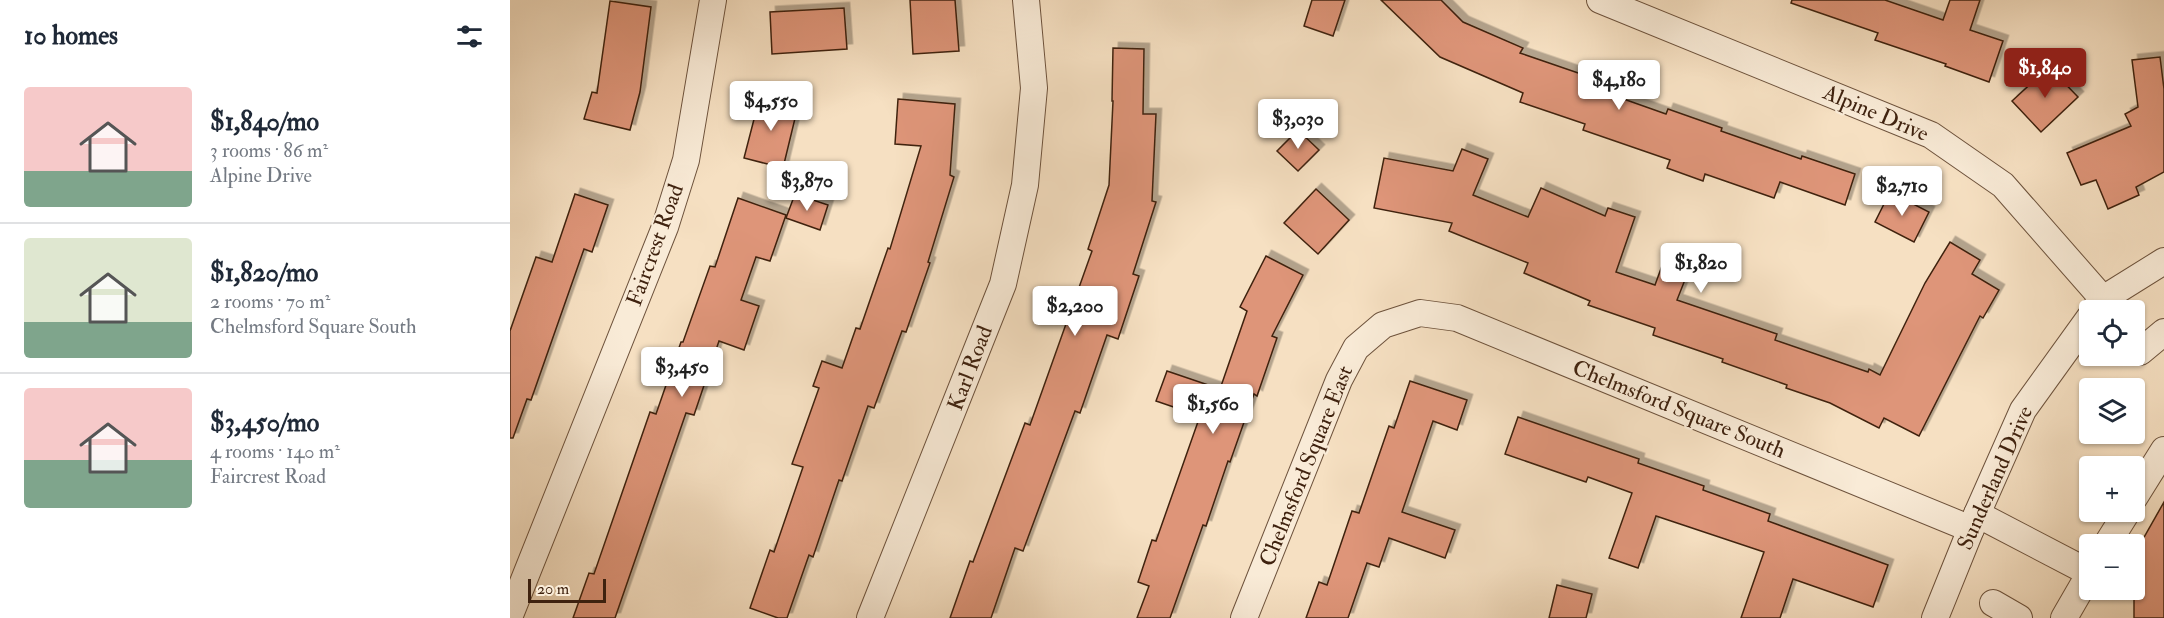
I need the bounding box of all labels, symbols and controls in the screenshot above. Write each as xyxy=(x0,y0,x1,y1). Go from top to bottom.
text: 10 homes xyxy=(24,20,118,52)
icon: filters xyxy=(453,20,486,53)
pin: $1,840 xyxy=(1996,48,2094,99)
text: $1,840 xyxy=(2018,55,2072,80)
pin: $4,180 xyxy=(1570,60,1668,111)
text: $4,180 xyxy=(1592,67,1646,92)
street label: Alpine Drive xyxy=(1818,78,1933,149)
pin: $4,550 xyxy=(722,81,820,132)
text: $4,550 xyxy=(744,88,798,113)
pin: $3,030 xyxy=(1249,99,1347,150)
text: $1,840/mo xyxy=(210,106,319,138)
text: $3,030 xyxy=(1272,106,1324,131)
icon: home xyxy=(72,111,144,183)
text: 3 rooms · 86 m² xyxy=(210,138,328,163)
pin: $3,870 xyxy=(758,161,856,212)
text: Alpine Drive xyxy=(210,163,312,188)
pin: $2,710 xyxy=(1853,166,1951,217)
text: $3,870 xyxy=(781,168,833,193)
text: $2,710 xyxy=(1876,173,1928,198)
street label: Faircrest Road xyxy=(620,180,690,310)
pin: $1,820 xyxy=(1652,243,1750,294)
text: $1,820 xyxy=(1675,250,1728,275)
text: $1,820/mo xyxy=(210,257,318,289)
icon: home xyxy=(72,262,144,334)
pin: $2,200 xyxy=(1026,286,1124,337)
text: 2 rooms · 70 m² xyxy=(210,289,330,314)
text: $2,200 xyxy=(1047,293,1103,318)
map controls xyxy=(2079,300,2145,600)
button: locate xyxy=(2079,300,2145,366)
text: Chelmsford Square South xyxy=(210,314,416,339)
street label: Karl Road xyxy=(941,321,999,414)
pin: $3,450 xyxy=(633,347,731,398)
street label: Chelmsford Square South xyxy=(1568,353,1790,465)
text: $3,450 xyxy=(655,354,709,379)
street label: Chelmsford Square East xyxy=(1253,362,1359,570)
button: layers xyxy=(2079,378,2145,444)
pin: $1,560 xyxy=(1164,384,1262,435)
text: $1,560 xyxy=(1187,391,1239,416)
street label: Sunderland Drive xyxy=(1951,402,2039,554)
text: $3,450/mo xyxy=(210,407,319,439)
icon: home xyxy=(72,412,144,484)
text: 4 rooms · 140 m² xyxy=(210,439,340,464)
button: + xyxy=(2079,456,2145,522)
text: Faircrest Road xyxy=(210,464,326,489)
button: − xyxy=(2079,534,2145,600)
scale bar xyxy=(528,576,606,604)
text: 20 m xyxy=(537,579,569,599)

